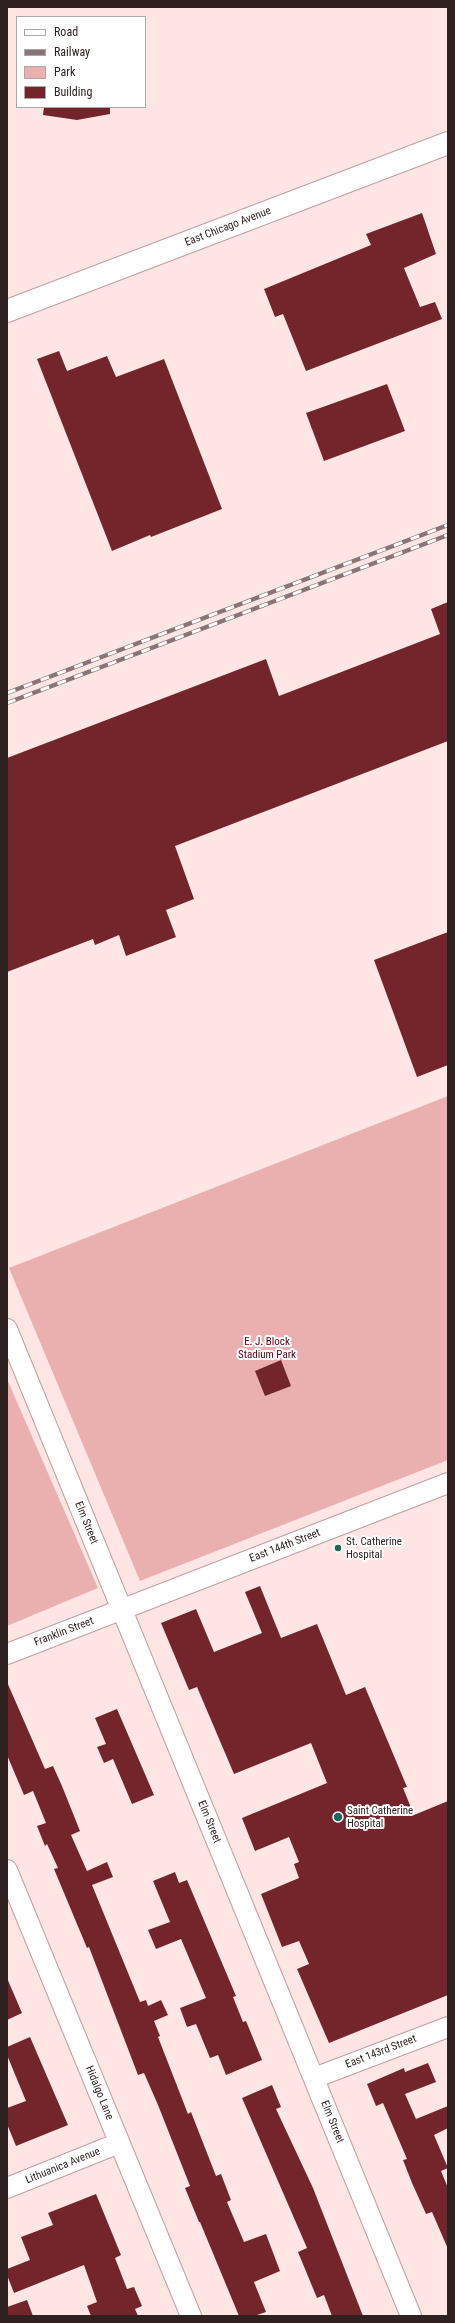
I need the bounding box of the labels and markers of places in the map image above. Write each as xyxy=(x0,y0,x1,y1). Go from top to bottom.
place label: St. Catherine Hospital xyxy=(346,1535,402,1561)
marker: St. Catherine Hospital xyxy=(333,1543,343,1553)
place label: Saint Catherine Hospital xyxy=(347,1804,413,1830)
marker: Saint Catherine Hospital xyxy=(332,1811,344,1823)

